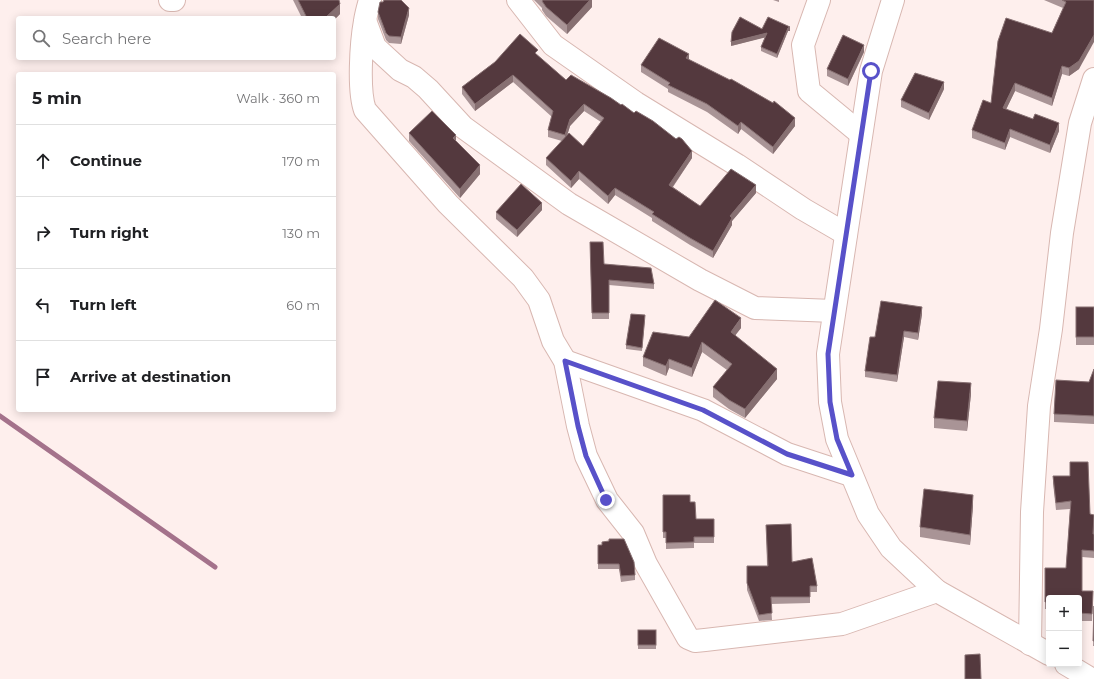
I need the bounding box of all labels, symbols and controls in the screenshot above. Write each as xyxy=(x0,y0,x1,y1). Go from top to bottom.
search box xyxy=(16,16,336,60)
icon: search xyxy=(30,27,52,49)
text: Search here xyxy=(62,29,151,48)
route start xyxy=(862,62,880,80)
text: 5 min xyxy=(32,88,82,108)
text: Walk · 360 m xyxy=(236,90,320,106)
icon: ahead xyxy=(32,150,54,172)
text: Continue xyxy=(70,151,142,170)
text: 170 m xyxy=(282,153,320,169)
icon: right xyxy=(32,222,54,244)
text: Turn right xyxy=(70,223,149,242)
text: 130 m xyxy=(282,225,320,241)
icon: left xyxy=(32,294,54,316)
text: Turn left xyxy=(70,295,137,314)
text: 60 m xyxy=(286,297,320,313)
icon: arrive xyxy=(32,366,54,388)
text: Arrive at destination xyxy=(70,367,231,386)
route end xyxy=(597,491,615,509)
map controls xyxy=(1046,595,1082,667)
button: + xyxy=(1046,595,1082,631)
button: − xyxy=(1046,631,1082,667)

